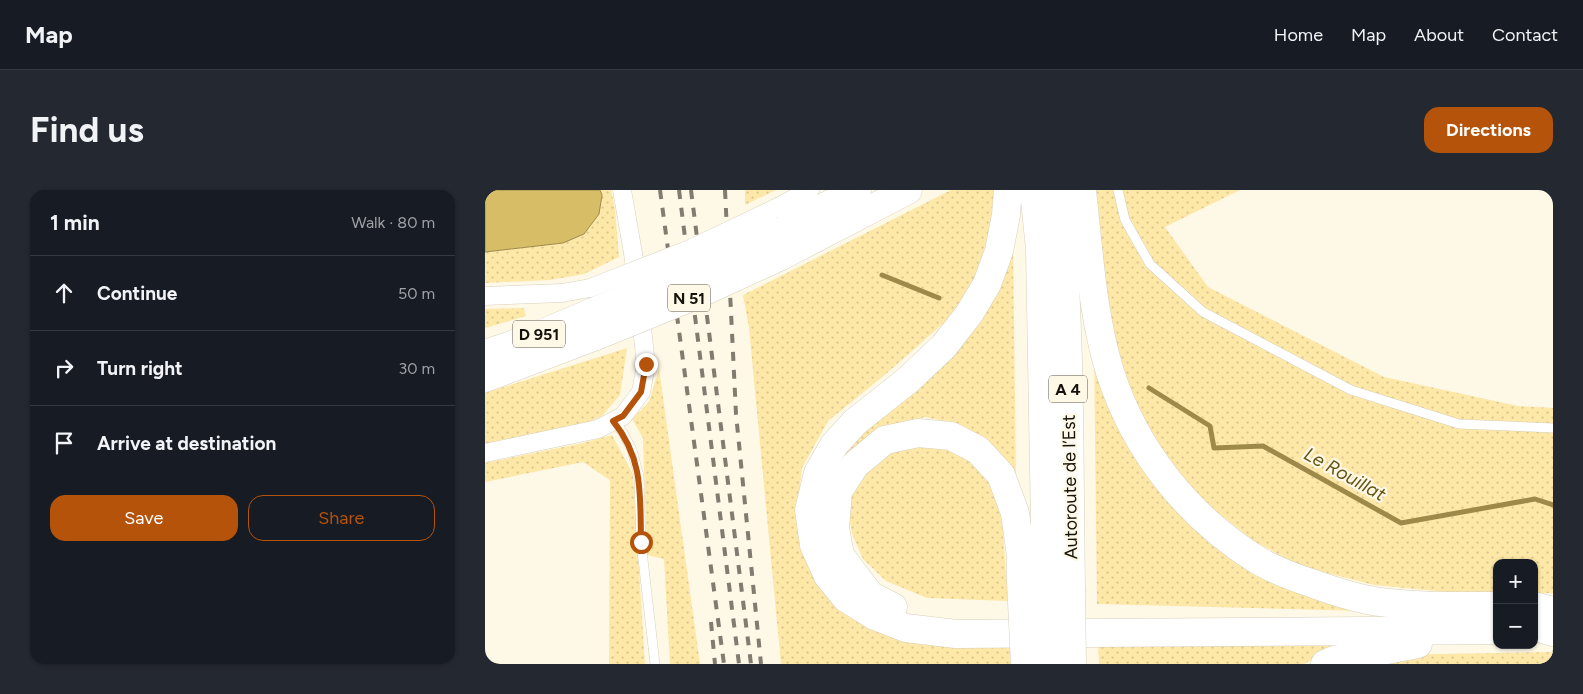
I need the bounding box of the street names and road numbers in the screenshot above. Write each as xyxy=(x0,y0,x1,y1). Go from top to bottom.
road number: N 51 xyxy=(668,285,710,312)
road number: D 951 xyxy=(513,320,565,348)
road number: A 4 xyxy=(1049,375,1087,402)
street label: Autoroute de l’Est xyxy=(1058,414,1082,560)

